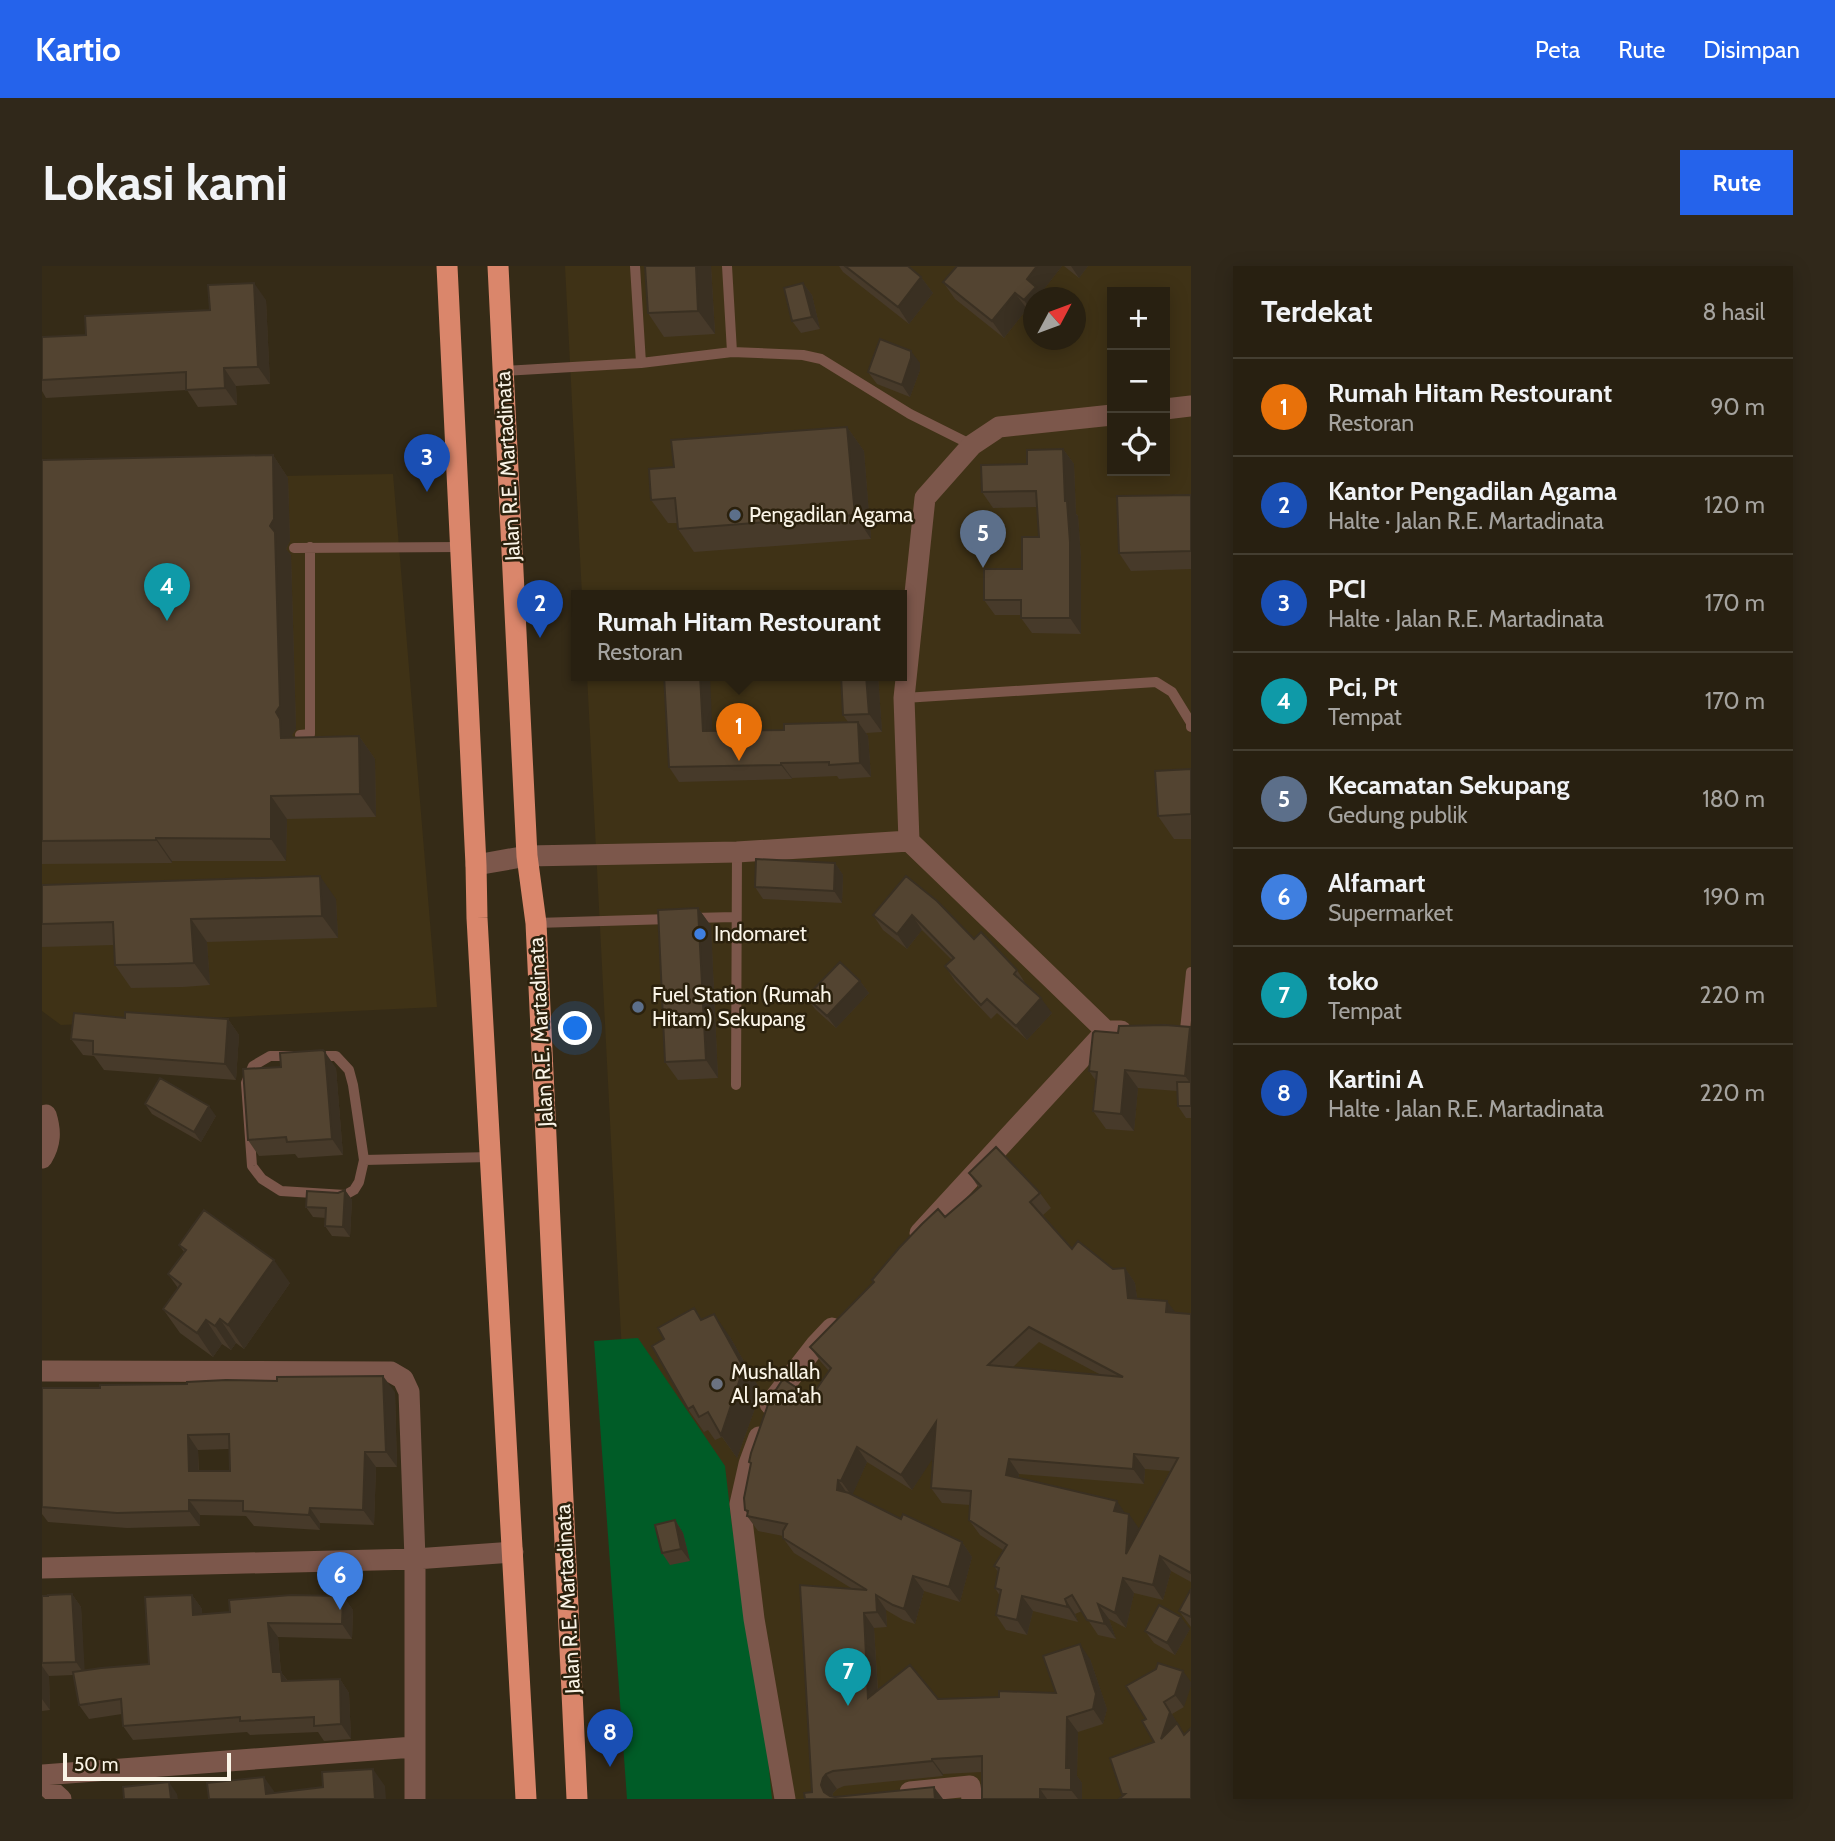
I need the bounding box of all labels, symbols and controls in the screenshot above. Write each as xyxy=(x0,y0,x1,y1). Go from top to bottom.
text: Kartio xyxy=(35,29,121,69)
text: Peta xyxy=(1535,35,1580,64)
text: Rute xyxy=(1618,35,1665,64)
text: Disimpan xyxy=(1703,35,1800,64)
button: Rute xyxy=(1680,150,1793,215)
text: Lokasi kami xyxy=(42,153,288,212)
north arrow xyxy=(1023,287,1086,350)
map controls xyxy=(1107,287,1170,476)
button: + xyxy=(1107,287,1170,350)
text: Terdekat xyxy=(1261,293,1373,330)
text: 8 hasil xyxy=(1703,298,1765,326)
button: − xyxy=(1107,350,1170,413)
street label: Jalan R.E. Martadinata xyxy=(490,370,525,563)
text: Rumah Hitam Restourant xyxy=(1328,377,1612,409)
text: 1 xyxy=(1280,393,1288,421)
text: 90 m xyxy=(1711,393,1765,421)
text: Restoran xyxy=(1328,409,1414,437)
button: locate xyxy=(1107,413,1170,476)
pin: 3 xyxy=(404,434,450,492)
text: Kantor Pengadilan Agama xyxy=(1328,475,1617,507)
text: 2 xyxy=(1278,491,1290,519)
text: 120 m xyxy=(1704,491,1765,519)
place label: Pengadilan Agama xyxy=(749,502,913,527)
marker: Pengadilan Agama xyxy=(727,507,743,523)
text: Halte · Jalan R.E. Martadinata xyxy=(1328,507,1604,535)
pin: 5 xyxy=(960,510,1006,568)
pin: 4 xyxy=(144,563,190,621)
text: PCI xyxy=(1328,573,1367,605)
pin: 2 xyxy=(517,580,563,638)
text: 3 xyxy=(1278,589,1290,617)
text: 170 m xyxy=(1705,589,1765,617)
popup xyxy=(571,590,907,681)
text: Halte · Jalan R.E. Martadinata xyxy=(1328,605,1604,633)
text: Rumah Hitam Restourant xyxy=(597,606,881,638)
text: Restoran xyxy=(597,638,683,666)
text: Pci, Pt xyxy=(1328,671,1398,703)
text: 4 xyxy=(1277,687,1291,715)
text: 170 m xyxy=(1705,687,1765,715)
pin: 1 xyxy=(716,703,762,761)
text: Tempat xyxy=(1328,703,1402,731)
text: Kecamatan Sekupang xyxy=(1328,769,1570,801)
text: 5 xyxy=(1278,785,1290,813)
text: 180 m xyxy=(1702,785,1765,813)
text: Gedung publik xyxy=(1328,801,1468,829)
text: Alfamart xyxy=(1328,867,1426,899)
text: 6 xyxy=(1278,883,1290,911)
text: 190 m xyxy=(1703,883,1765,911)
text: Supermarket xyxy=(1328,899,1453,927)
place label: Indomaret xyxy=(714,921,807,946)
marker: Indomaret xyxy=(692,926,708,942)
street label: Jalan R.E. Martadinata xyxy=(523,936,558,1129)
text: toko xyxy=(1328,965,1379,997)
text: 7 xyxy=(1278,981,1290,1009)
text: 220 m xyxy=(1699,981,1765,1009)
place label: Fuel Station (Rumah Hitam) Sekupang xyxy=(652,982,832,1031)
text: Tempat xyxy=(1328,997,1402,1025)
marker: Fuel Station (Rumah Hitam) Sekupang xyxy=(630,999,646,1015)
your location xyxy=(558,1011,592,1045)
text: Kartini A xyxy=(1328,1063,1424,1095)
text: 8 xyxy=(1277,1079,1291,1107)
text: 220 m xyxy=(1699,1079,1765,1107)
text: Halte · Jalan R.E. Martadinata xyxy=(1328,1095,1604,1123)
place label: Mushallah Al Jama'ah xyxy=(731,1359,822,1408)
marker: Mushallah Al Jama'ah xyxy=(709,1376,725,1392)
street label: Jalan R.E. Martadinata xyxy=(550,1503,585,1696)
pin: 6 xyxy=(317,1552,363,1610)
pin: 7 xyxy=(825,1648,871,1706)
pin: 8 xyxy=(587,1709,633,1767)
scale bar xyxy=(63,1750,231,1782)
text: 50 m xyxy=(74,1753,118,1776)

